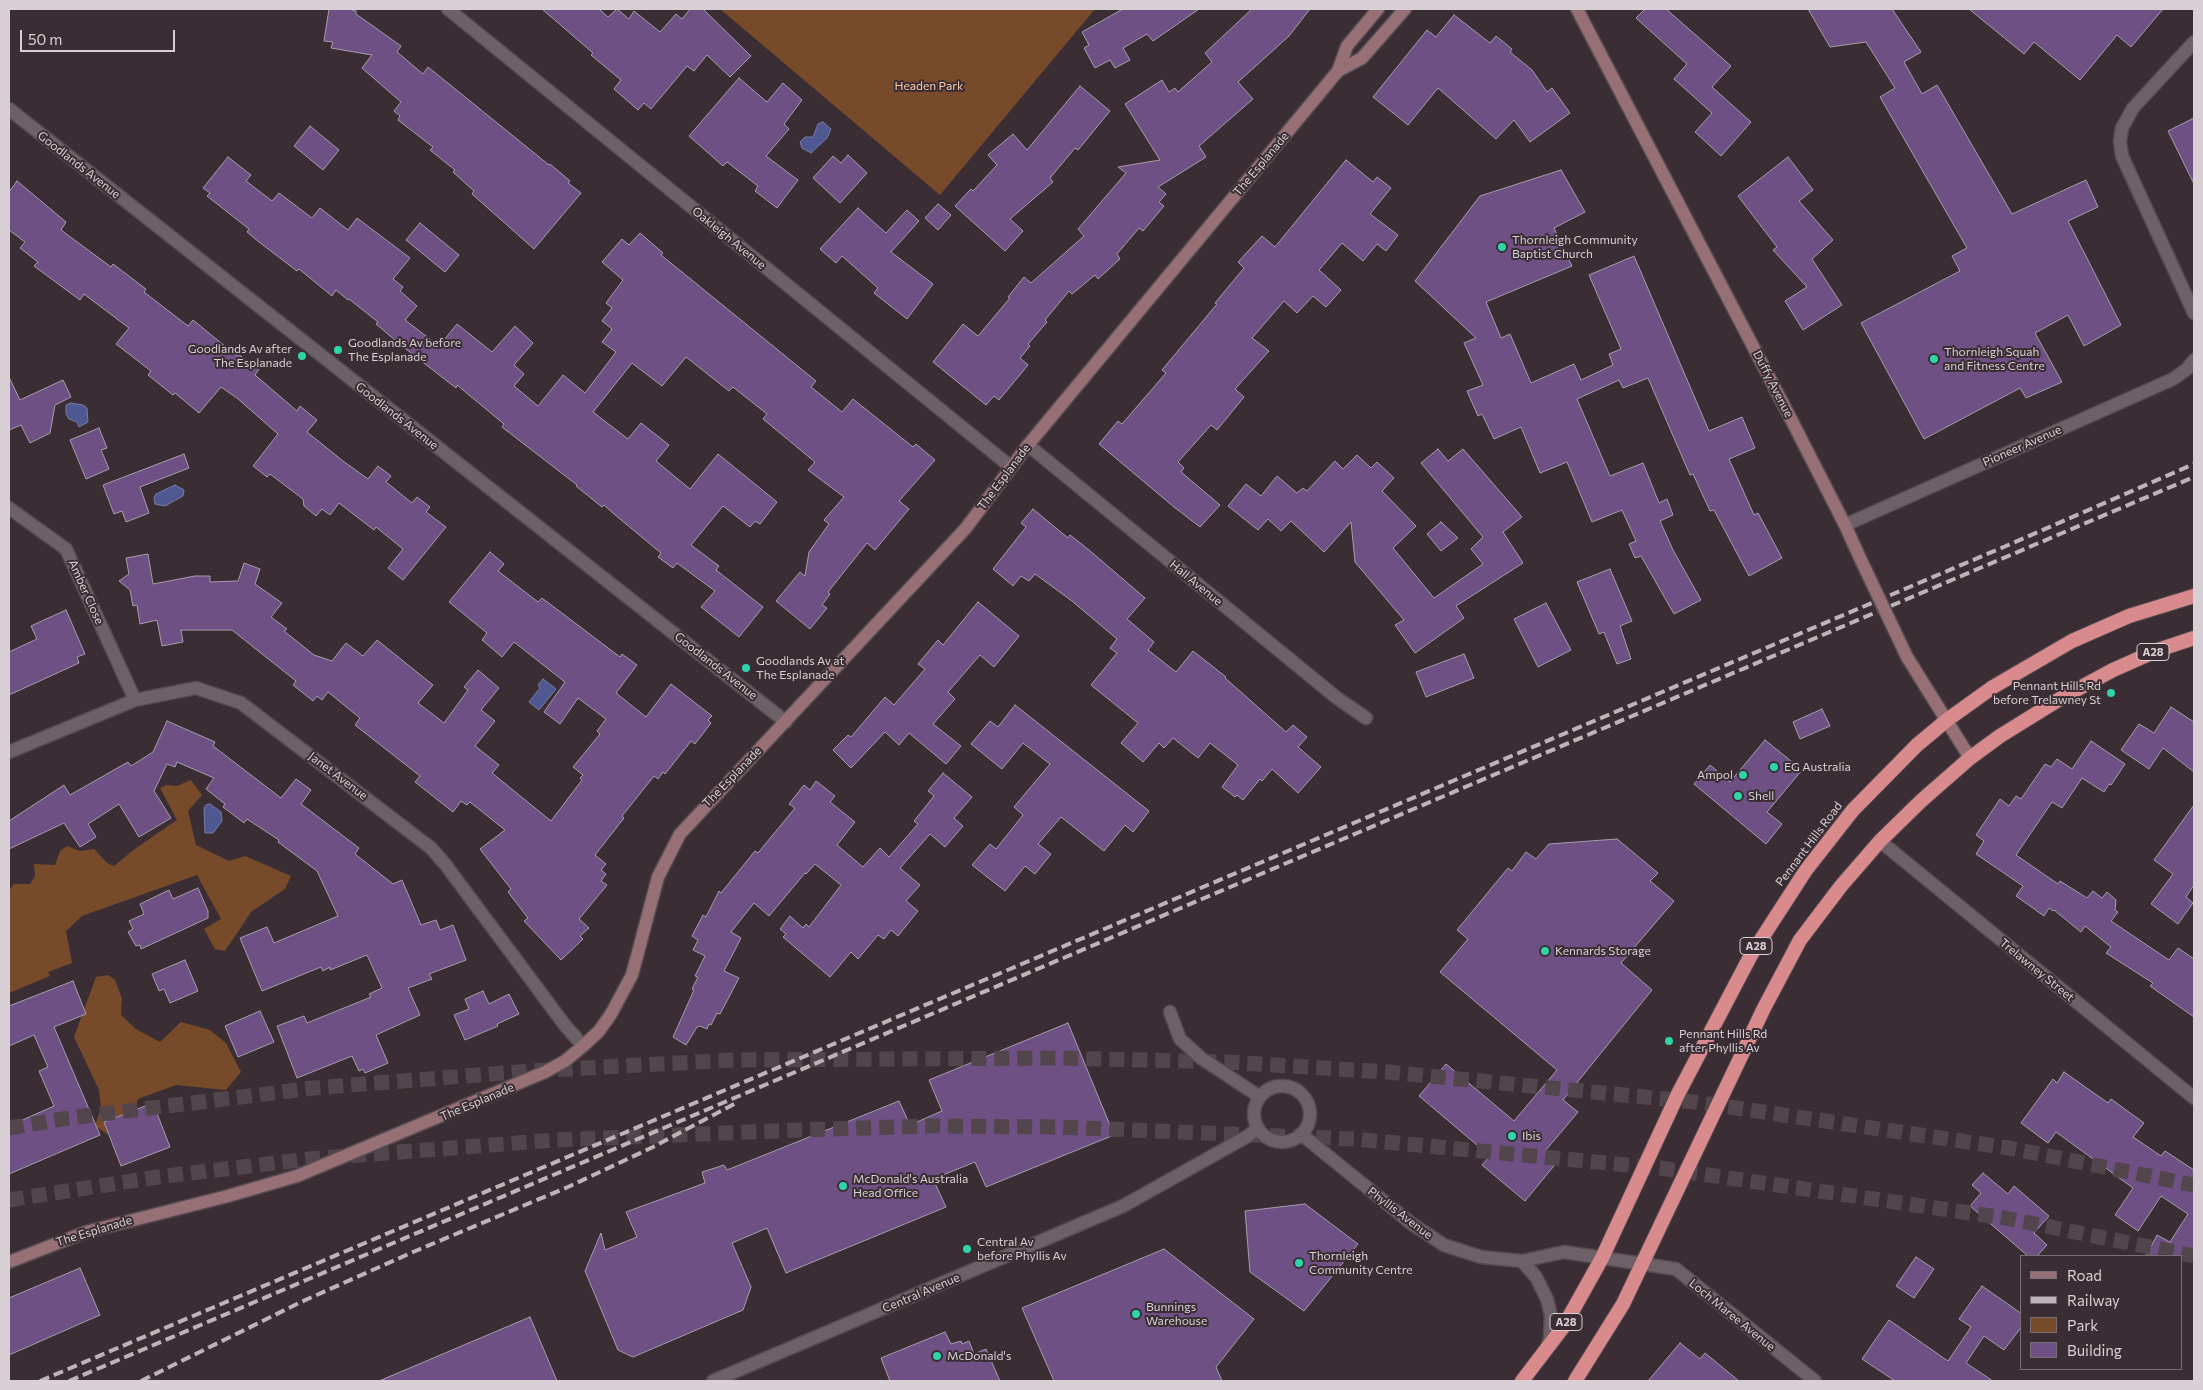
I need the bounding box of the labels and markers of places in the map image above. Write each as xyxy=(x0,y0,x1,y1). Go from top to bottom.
place label: Thornleigh Community Baptist Church xyxy=(1512,233,1638,261)
marker: Thornleigh Community Baptist Church xyxy=(1496,241,1508,253)
place label: Goodlands Av before The Esplanade xyxy=(348,336,461,364)
place label: Goodlands Av after The Esplanade xyxy=(188,342,292,370)
marker: Goodlands Av before The Esplanade xyxy=(332,344,344,356)
place label: Thornleigh Squah and Fitness Centre xyxy=(1944,345,2045,373)
marker: Goodlands Av after The Esplanade xyxy=(296,350,308,362)
marker: Thornleigh Squah and Fitness Centre xyxy=(1928,353,1940,365)
place label: Goodlands Av at The Esplanade xyxy=(756,654,844,682)
marker: Goodlands Av at The Esplanade xyxy=(740,662,752,674)
place label: Pennant Hills Rd before Trelawney St xyxy=(1993,679,2101,707)
marker: Pennant Hills Rd before Trelawney St xyxy=(2105,687,2117,699)
place label: EG Australia xyxy=(1784,760,1851,774)
marker: EG Australia xyxy=(1768,761,1780,773)
place label: Ampol xyxy=(1697,768,1733,782)
marker: Ampol xyxy=(1737,769,1749,781)
place label: Shell xyxy=(1748,789,1774,803)
marker: Shell xyxy=(1732,790,1744,802)
place label: Kennards Storage xyxy=(1555,944,1651,958)
marker: Kennards Storage xyxy=(1539,945,1551,957)
place label: Pennant Hills Rd after Phyllis Av xyxy=(1679,1027,1767,1055)
marker: Pennant Hills Rd after Phyllis Av xyxy=(1663,1035,1675,1047)
place label: Ibis xyxy=(1522,1129,1541,1143)
marker: Ibis xyxy=(1506,1130,1518,1142)
place label: McDonald's Australia Head Office xyxy=(853,1172,968,1200)
marker: McDonald's Australia Head Office xyxy=(837,1180,849,1192)
place label: Central Av before Phyllis Av xyxy=(977,1235,1067,1263)
marker: Central Av before Phyllis Av xyxy=(961,1243,973,1255)
place label: Thornleigh Community Centre xyxy=(1309,1249,1413,1277)
marker: Thornleigh Community Centre xyxy=(1293,1257,1305,1269)
place label: Bunnings Warehouse xyxy=(1146,1300,1207,1328)
marker: Bunnings Warehouse xyxy=(1130,1308,1142,1320)
place label: McDonald's xyxy=(947,1349,1011,1363)
marker: McDonald's xyxy=(931,1350,943,1362)

